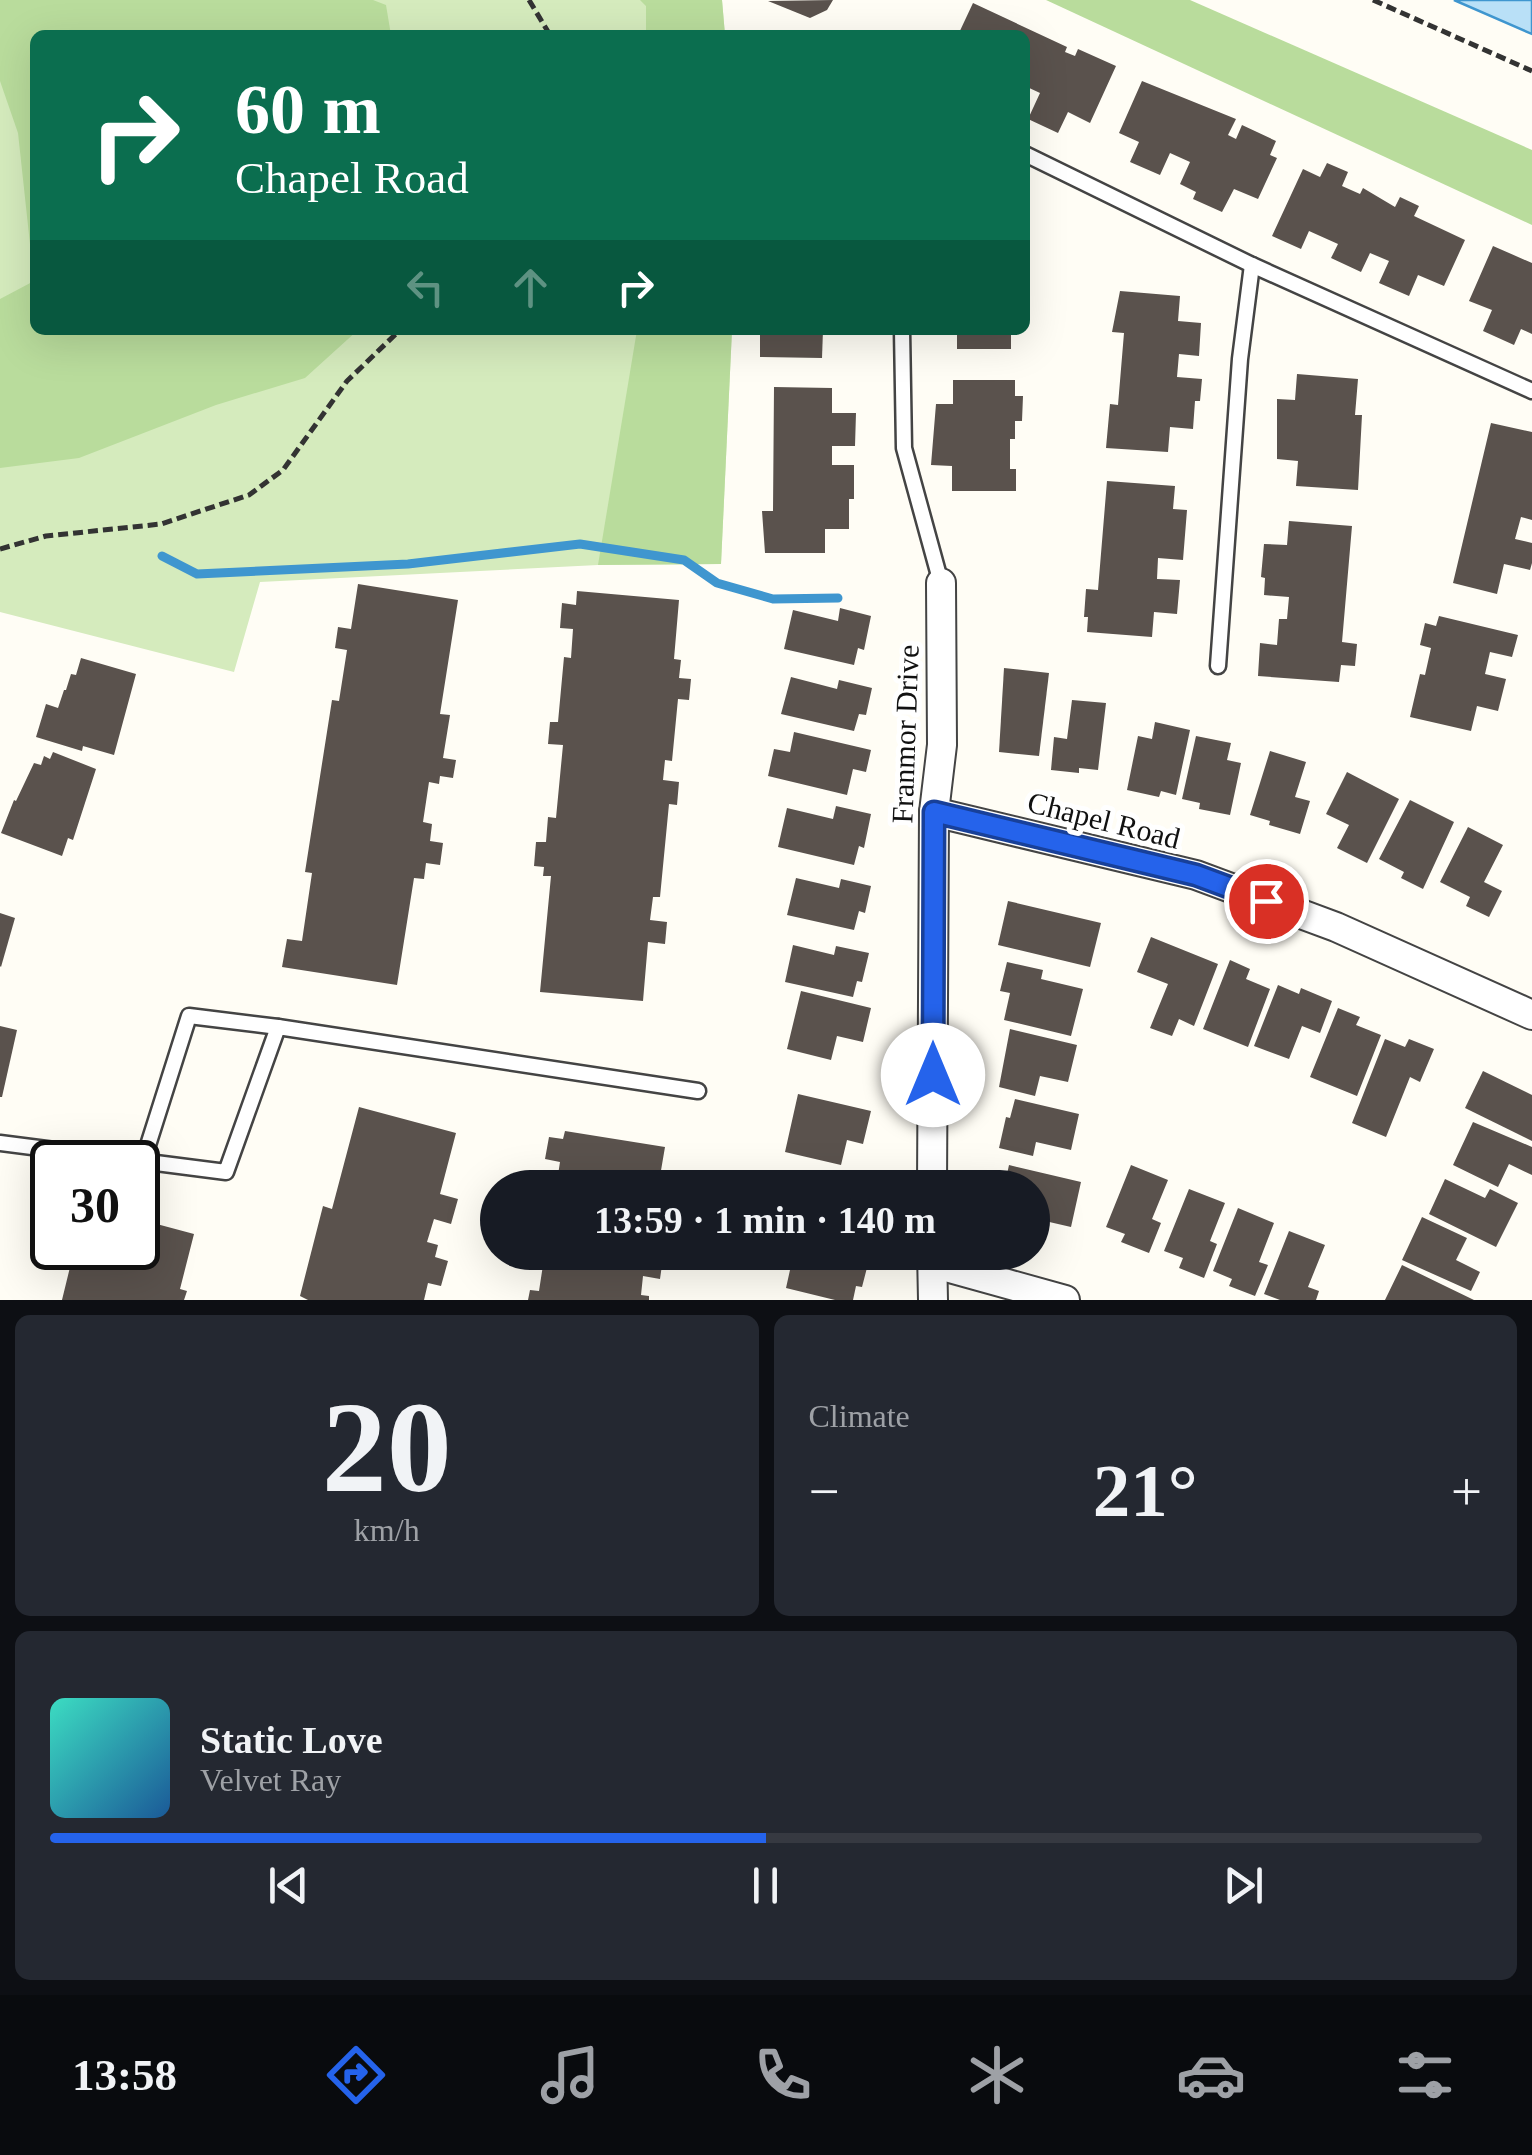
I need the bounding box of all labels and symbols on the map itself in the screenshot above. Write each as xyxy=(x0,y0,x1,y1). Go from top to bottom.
street label: Franmor Drive xyxy=(885,644,925,824)
street label: Chapel Road xyxy=(1024,785,1184,855)
pin xyxy=(1224,859,1309,944)
position arrow xyxy=(881,1023,985,1127)
speed limit sign: 30 xyxy=(30,1140,160,1270)

